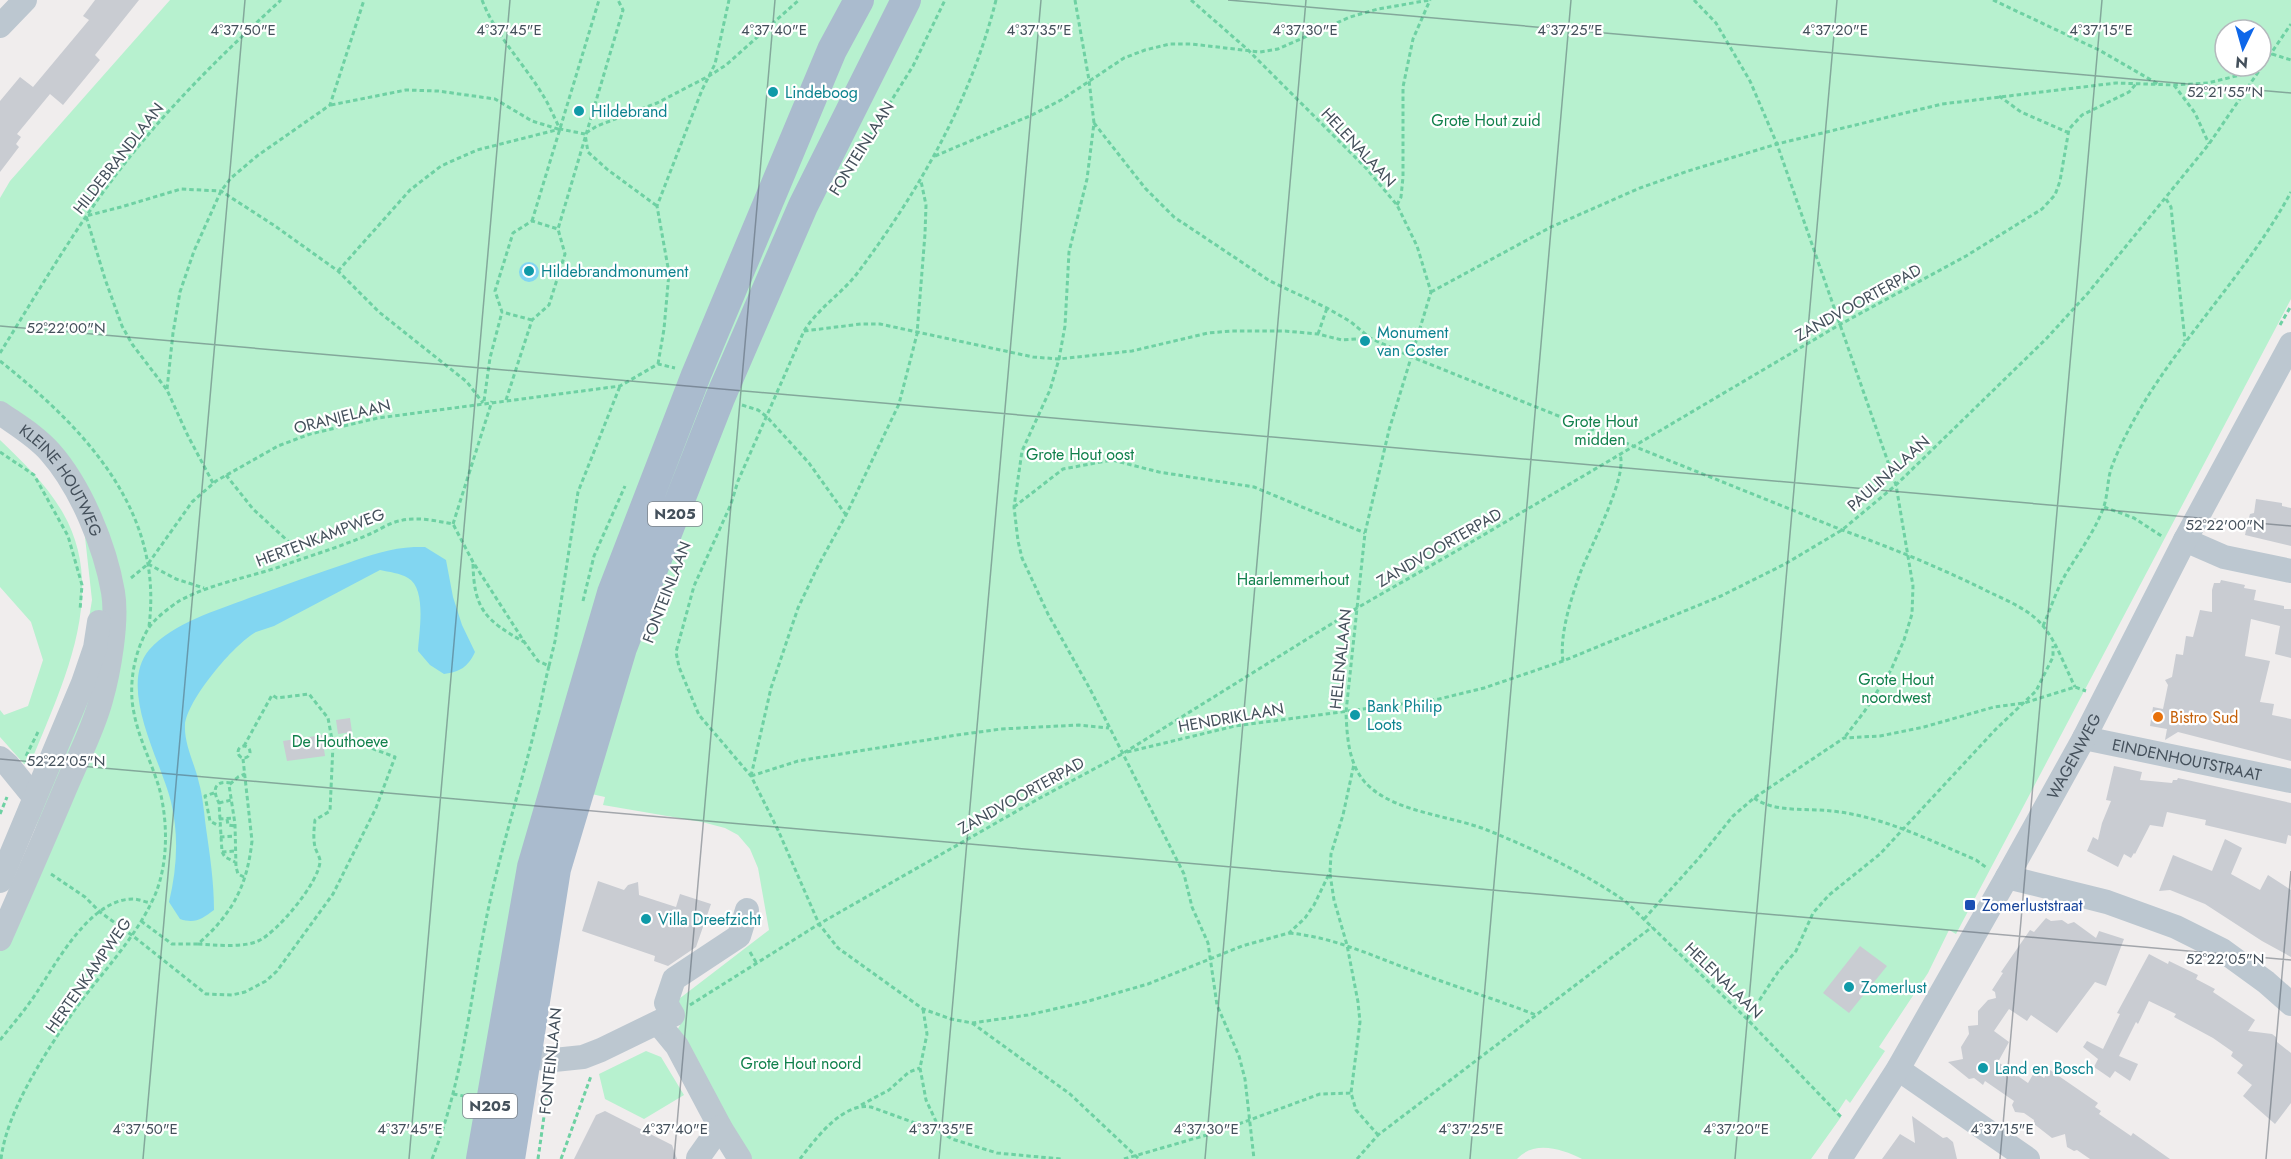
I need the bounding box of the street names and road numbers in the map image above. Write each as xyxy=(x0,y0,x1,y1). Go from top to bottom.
street label: FONTEINLAAN xyxy=(823,97,900,200)
street label: HILDEBRANDLAAN xyxy=(68,98,169,219)
street label: HELENALAAN xyxy=(1316,103,1401,192)
street label: ZANDVOORTERPAD xyxy=(1791,258,1926,347)
street label: ORANJELAAN xyxy=(291,393,393,440)
street label: KLEINE HOUTWEG xyxy=(14,419,108,540)
street label: PAULINALAAN xyxy=(1842,430,1935,517)
street label: HERTENKAMPWEG xyxy=(252,502,388,573)
road number: N205 xyxy=(648,502,702,526)
street label: ZANDVOORTERPAD xyxy=(1372,502,1506,593)
street label: FONTEINLAAN xyxy=(637,538,696,646)
street label: HELENALAAN xyxy=(1324,608,1357,710)
street label: HENDRIKLAAN xyxy=(1176,697,1286,738)
street label: WAGENWEG xyxy=(2041,709,2107,804)
street label: EINDENHOUTSTRAAT xyxy=(2110,733,2264,787)
street label: ZANDVOORTERPAD xyxy=(954,751,1089,840)
street label: HERTENKAMPWEG xyxy=(40,913,137,1038)
street label: HELENALAAN xyxy=(1679,937,1768,1024)
street label: FONTEINLAAN xyxy=(533,1007,568,1116)
road number: N205 xyxy=(463,1094,517,1118)

